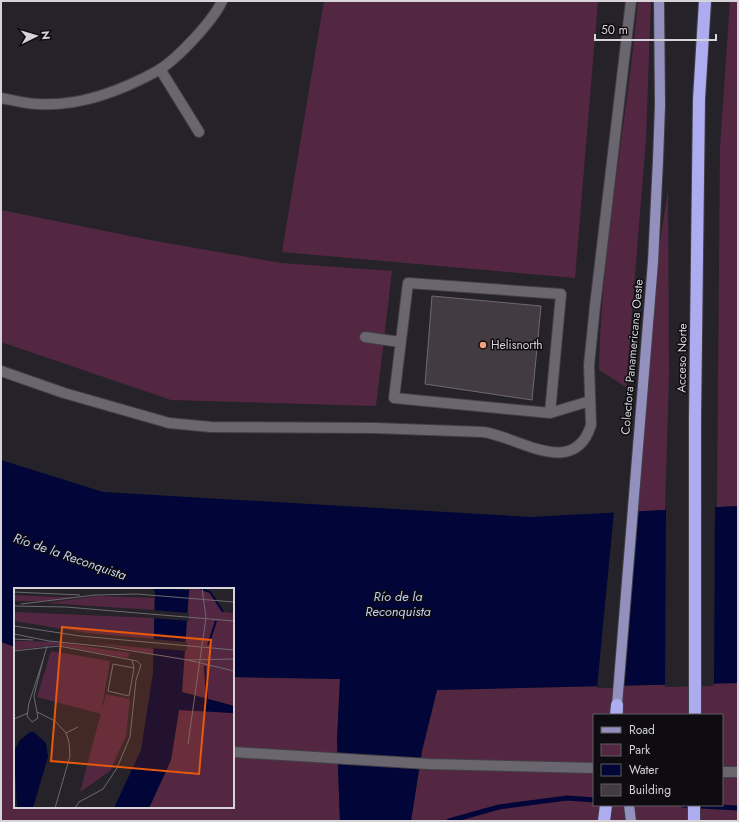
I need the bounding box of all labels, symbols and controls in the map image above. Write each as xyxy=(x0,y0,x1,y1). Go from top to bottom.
north arrow xyxy=(16,16,56,56)
scale bar xyxy=(595,16,716,42)
text: 50 m xyxy=(601,21,628,39)
text: N xyxy=(38,30,54,40)
street label: Colectora Panamericana Oeste xyxy=(616,279,648,435)
street label: Acceso Norte xyxy=(672,323,692,393)
place label: Helisnorth xyxy=(491,336,543,354)
marker: Helisnorth xyxy=(478,340,488,350)
water label: Río de la Reconquista xyxy=(11,528,129,585)
water label: Río de la Reconquista xyxy=(365,587,431,621)
inset map xyxy=(14,588,234,808)
legend xyxy=(593,714,723,806)
text: Road xyxy=(629,721,655,739)
text: Park xyxy=(629,741,651,759)
text: Water xyxy=(629,761,660,779)
text: Building xyxy=(629,781,671,799)

